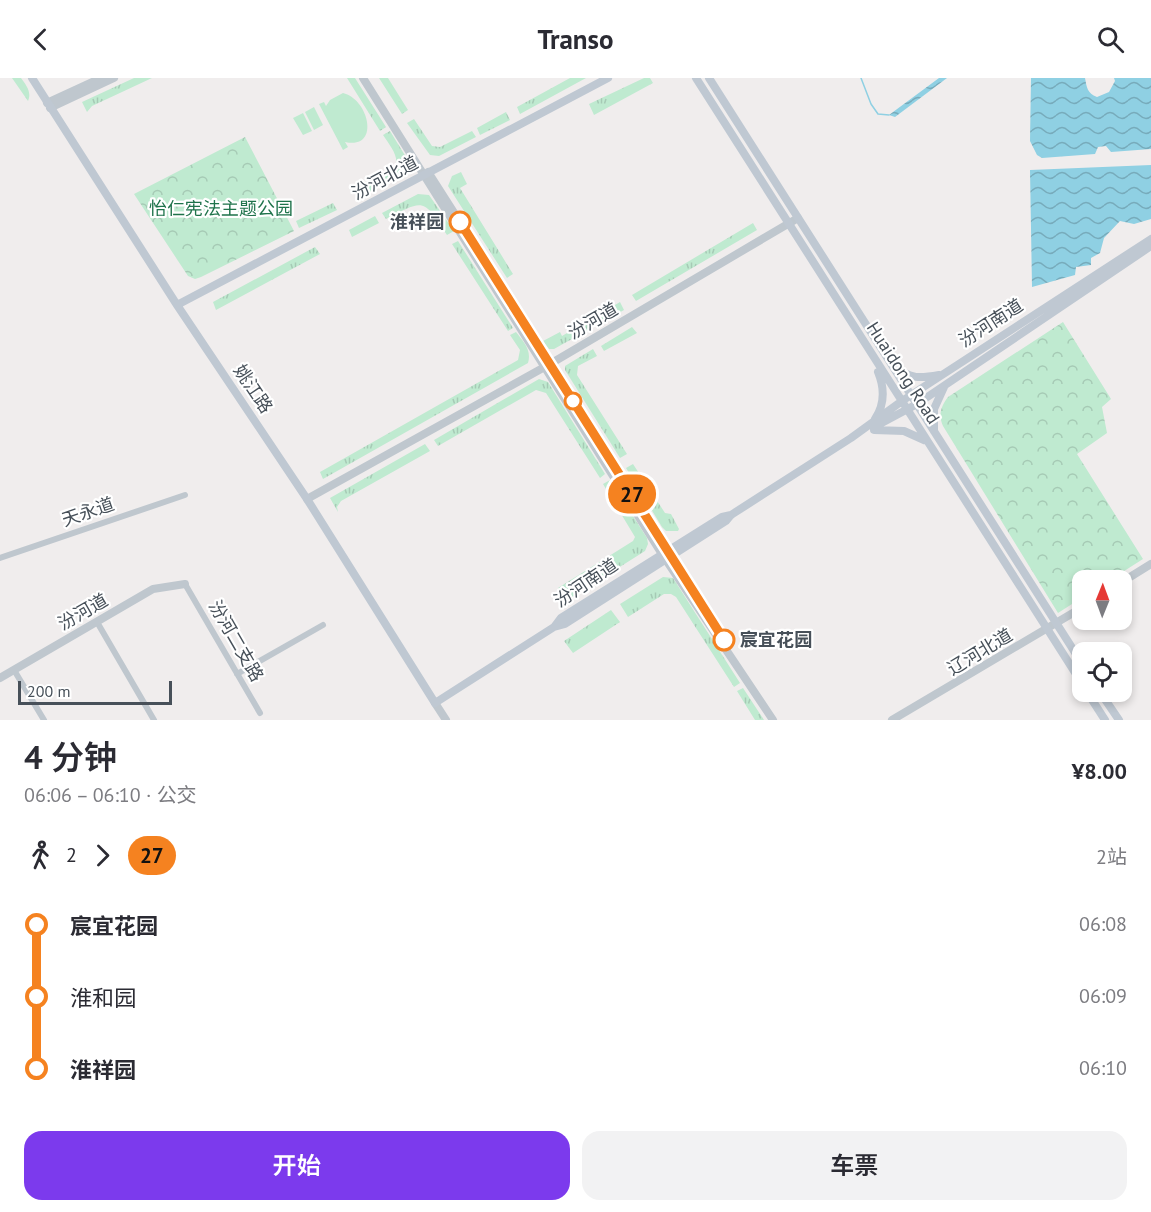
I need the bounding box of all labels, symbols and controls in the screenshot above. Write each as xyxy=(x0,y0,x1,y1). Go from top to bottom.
text: Transo xyxy=(538,22,613,56)
icon: back xyxy=(24,23,57,56)
icon: search xyxy=(1094,23,1127,56)
street label: 汾河北道 xyxy=(348,151,422,205)
park label: 怡仁宪法主题公园 xyxy=(149,197,293,220)
place label: 淮祥园 xyxy=(390,210,444,233)
marker: 淮祥园 xyxy=(449,211,471,233)
street label: 汾河南道 xyxy=(954,293,1027,352)
street label: 汾河道 xyxy=(564,297,622,344)
street label: Huaidong Road xyxy=(862,317,945,428)
street label: 姚江路 xyxy=(229,360,278,418)
unlabelled marker xyxy=(564,392,582,410)
line badge: 27 xyxy=(605,474,659,514)
text: 27 xyxy=(620,481,644,508)
street label: 天永道 xyxy=(59,492,117,531)
street label: 汾河南道 xyxy=(549,553,622,612)
north arrow xyxy=(1072,570,1132,630)
map controls xyxy=(1072,570,1132,702)
street label: 汾河道 xyxy=(54,588,112,635)
street label: 汾河二支路 xyxy=(204,596,269,685)
street label: 辽河北道 xyxy=(943,623,1017,680)
place label: 宸宜花园 xyxy=(740,628,812,651)
marker: 宸宜花园 xyxy=(713,629,735,651)
button: locate xyxy=(1072,642,1132,702)
scale bar xyxy=(18,678,172,706)
text: 200 m xyxy=(27,681,70,701)
text: 4 分钟 xyxy=(24,735,117,778)
text: ¥8.00 xyxy=(1072,757,1127,785)
text: 06:06 – 06:10 · 公交 xyxy=(24,782,197,808)
icon: walk xyxy=(24,839,57,872)
icon: forward xyxy=(86,839,119,872)
text: 2 xyxy=(66,842,77,868)
text: 27 xyxy=(140,842,164,869)
text: 2站 xyxy=(1096,844,1127,870)
text: 06:08 xyxy=(1079,911,1127,937)
text: 宸宜花园 xyxy=(70,912,158,940)
text: 06:09 xyxy=(1079,983,1127,1009)
text: 淮和园 xyxy=(70,984,136,1012)
text: 06:10 xyxy=(1079,1055,1127,1081)
text: 淮祥园 xyxy=(70,1056,136,1084)
button: 开始 xyxy=(24,1131,570,1200)
button: 车票 xyxy=(582,1131,1127,1200)

